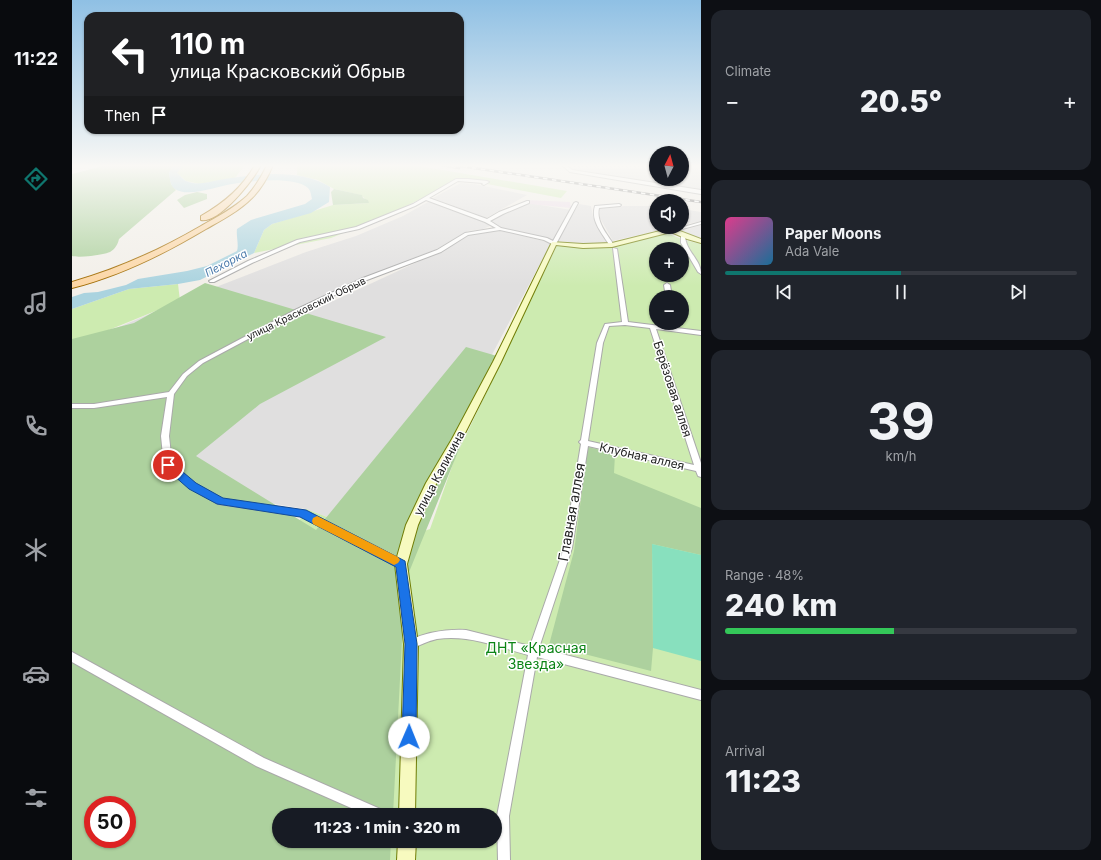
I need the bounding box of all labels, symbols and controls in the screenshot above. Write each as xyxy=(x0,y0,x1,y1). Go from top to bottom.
text: 110 m xyxy=(170,27,245,61)
icon: left xyxy=(104,28,156,80)
text: 11:22 xyxy=(14,48,58,69)
text: улица Красковский Обрыв xyxy=(170,61,405,82)
text: Climate xyxy=(725,63,771,79)
text: 20.5° xyxy=(860,83,942,119)
text: − xyxy=(725,88,740,114)
text: + xyxy=(1062,88,1077,114)
icon: arrive xyxy=(148,104,170,126)
text: Then xyxy=(104,106,140,125)
north arrow xyxy=(649,146,689,186)
map controls xyxy=(649,146,689,330)
icon: directions xyxy=(22,165,50,193)
button: sound xyxy=(649,194,689,234)
text: Paper Moons xyxy=(785,224,881,243)
button: + xyxy=(649,242,689,282)
text: Ada Vale xyxy=(785,243,839,259)
water label: Пехорка xyxy=(202,246,250,280)
street label: улица Красковский Обрыв xyxy=(245,274,368,342)
icon: previous xyxy=(773,281,795,303)
icon: pause xyxy=(890,281,912,303)
icon: next xyxy=(1007,281,1029,303)
icon: music xyxy=(22,289,50,317)
button: − xyxy=(649,290,689,330)
street label: Берёзовая аллея xyxy=(650,339,696,439)
text: 39 xyxy=(867,390,935,453)
icon: phone xyxy=(22,412,50,440)
street label: улица Калинина xyxy=(410,428,468,518)
street label: Клубная аллея xyxy=(598,439,686,473)
pin xyxy=(151,448,185,482)
text: km/h xyxy=(886,448,916,464)
icon: arrive xyxy=(157,454,179,476)
street label: Главная аллея xyxy=(554,461,588,563)
icon: climate xyxy=(22,536,50,564)
text: Range · 48% xyxy=(725,567,804,583)
text: 240 km xyxy=(725,587,837,623)
park label: ДНТ «Красная Звезда» xyxy=(486,639,586,672)
icon: car xyxy=(22,660,50,688)
position arrow xyxy=(388,716,430,758)
text: Arrival xyxy=(725,743,765,759)
text: 11:23 xyxy=(725,763,801,799)
icon: filters xyxy=(22,784,50,812)
speed limit sign: 50 xyxy=(84,796,136,848)
text: 11:23 · 1 min · 320 m xyxy=(314,818,460,837)

